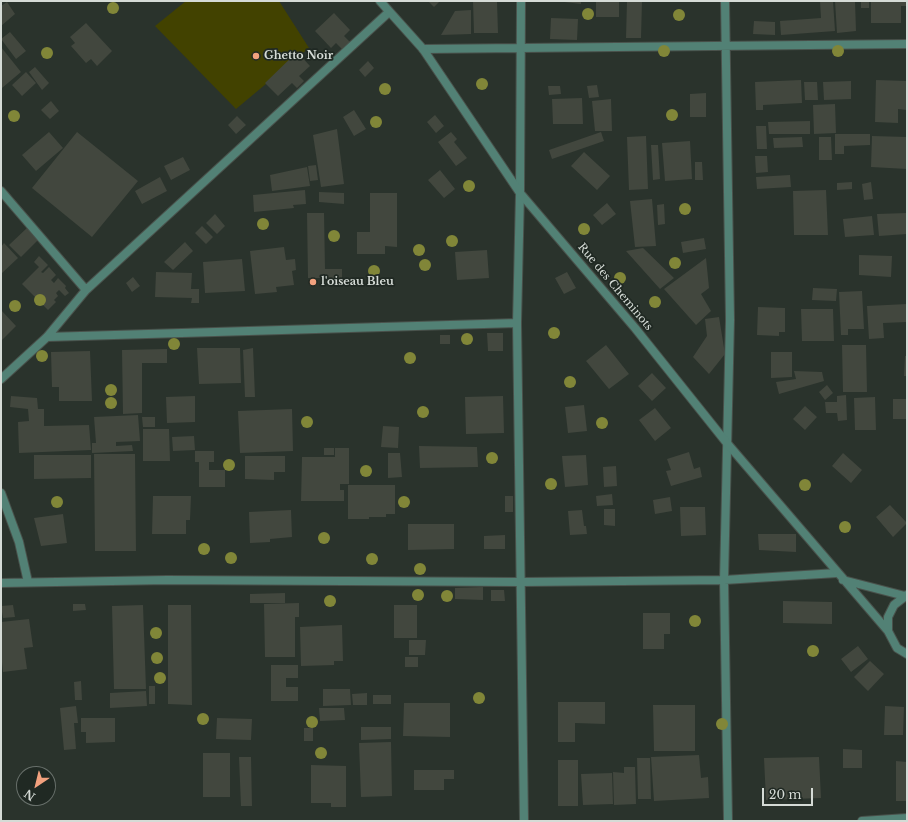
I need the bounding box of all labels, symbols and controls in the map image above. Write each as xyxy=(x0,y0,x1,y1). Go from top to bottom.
place label: Ghetto Noir xyxy=(264,49,333,63)
marker: Ghetto Noir xyxy=(251,51,261,61)
street label: Rue des Cheminots xyxy=(575,241,655,333)
place label: l'oiseau Bleu xyxy=(321,275,394,289)
marker: l'oiseau Bleu xyxy=(308,277,318,287)
north arrow xyxy=(16,766,56,806)
scale bar xyxy=(764,780,815,806)
text: N xyxy=(21,786,38,804)
text: 20 m xyxy=(769,787,801,802)

